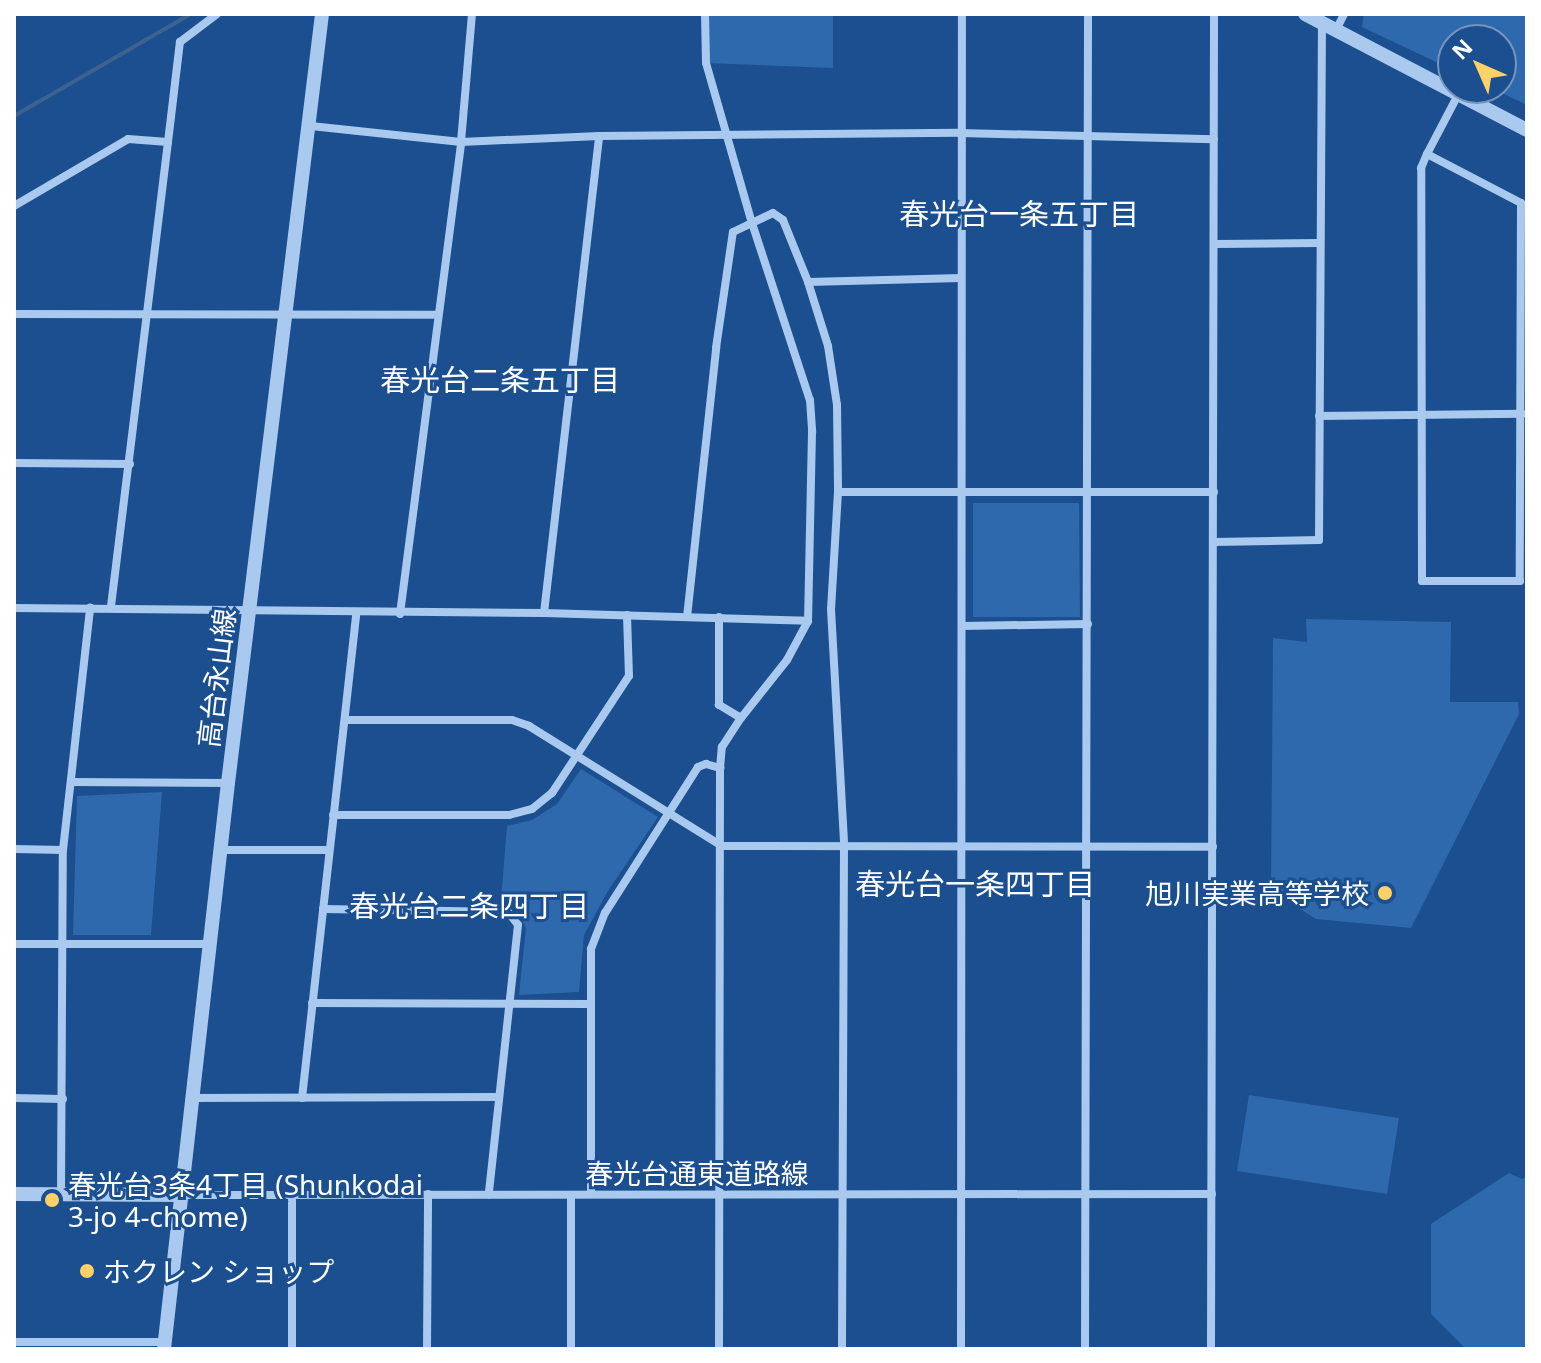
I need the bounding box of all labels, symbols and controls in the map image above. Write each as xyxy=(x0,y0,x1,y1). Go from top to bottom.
north arrow xyxy=(1437,24,1517,104)
text: N xyxy=(1445,32,1478,65)
district label: 春光台一条五丁目 xyxy=(899,196,1139,232)
district label: 春光台二条五丁目 xyxy=(380,362,620,398)
street label: 高台永山線 xyxy=(191,606,241,750)
district label: 春光台一条四丁目 xyxy=(855,866,1095,902)
place label: 旭川実業高等学校 xyxy=(1145,876,1369,910)
marker: 旭川実業高等学校 xyxy=(1376,884,1394,902)
district label: 春光台二条四丁目 xyxy=(349,888,589,924)
street label: 春光台通東道路線 xyxy=(585,1156,809,1190)
place label: 春光台3条4丁目 (Shunkodai 3-jo 4-chome) xyxy=(68,1167,423,1233)
marker: 春光台3条4丁目 (Shunkodai 3-jo 4-chome) xyxy=(43,1191,61,1209)
place label: ホクレン ショップ xyxy=(103,1254,334,1288)
marker: ホクレン ショップ xyxy=(78,1262,96,1280)

